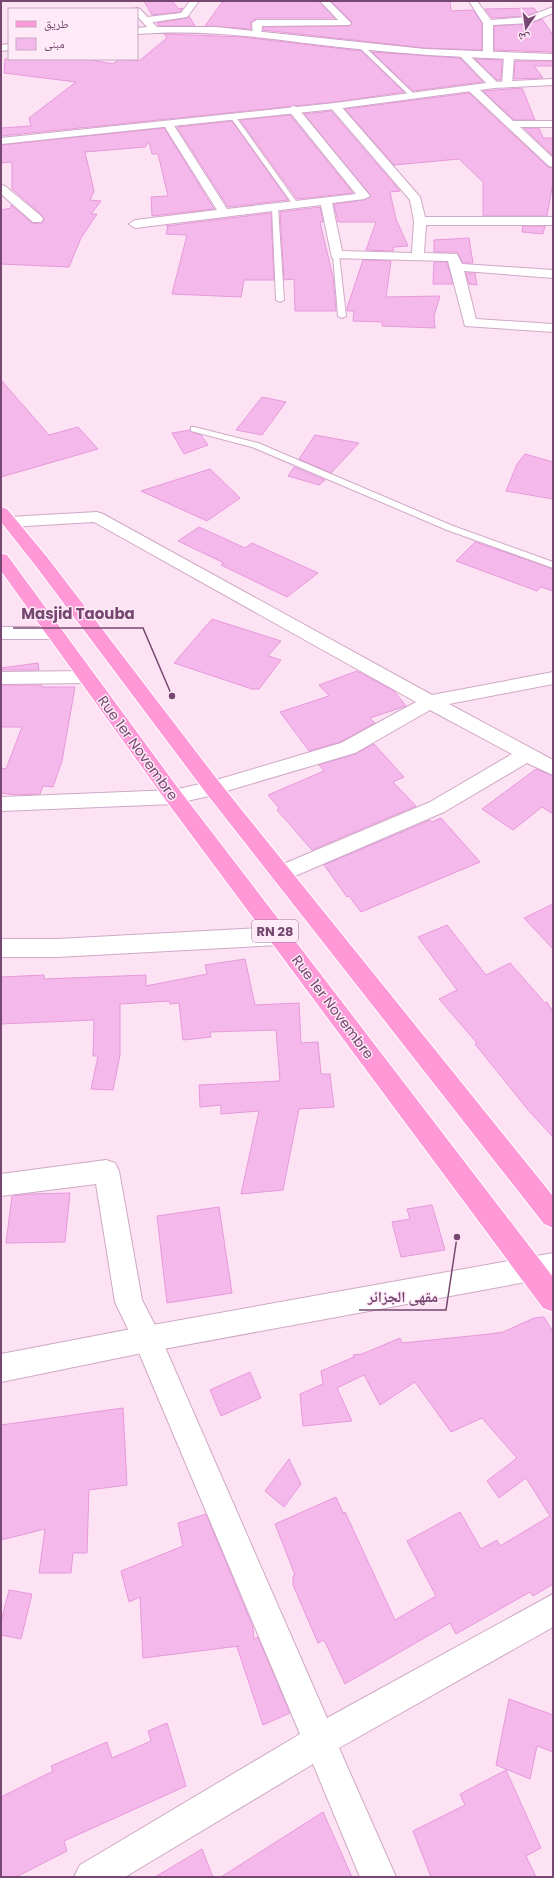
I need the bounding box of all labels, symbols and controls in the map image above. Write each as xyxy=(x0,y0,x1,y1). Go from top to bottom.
legend xyxy=(8,8,138,60)
north arrow xyxy=(506,8,546,48)
text: طريق xyxy=(44,15,69,32)
text: ش xyxy=(516,29,531,47)
text: مبنى xyxy=(44,35,65,52)
callout: Masjid Taouba xyxy=(13,601,143,628)
text: Masjid Taouba xyxy=(21,603,135,624)
street label: Rue 1er Novembre xyxy=(93,692,183,805)
road number: RN 28 xyxy=(252,920,298,942)
street label: Rue 1er Novembre xyxy=(287,951,379,1063)
callout: مقهى الجزائر xyxy=(359,1283,446,1310)
text: مقهى الجزائر xyxy=(367,1286,438,1307)

